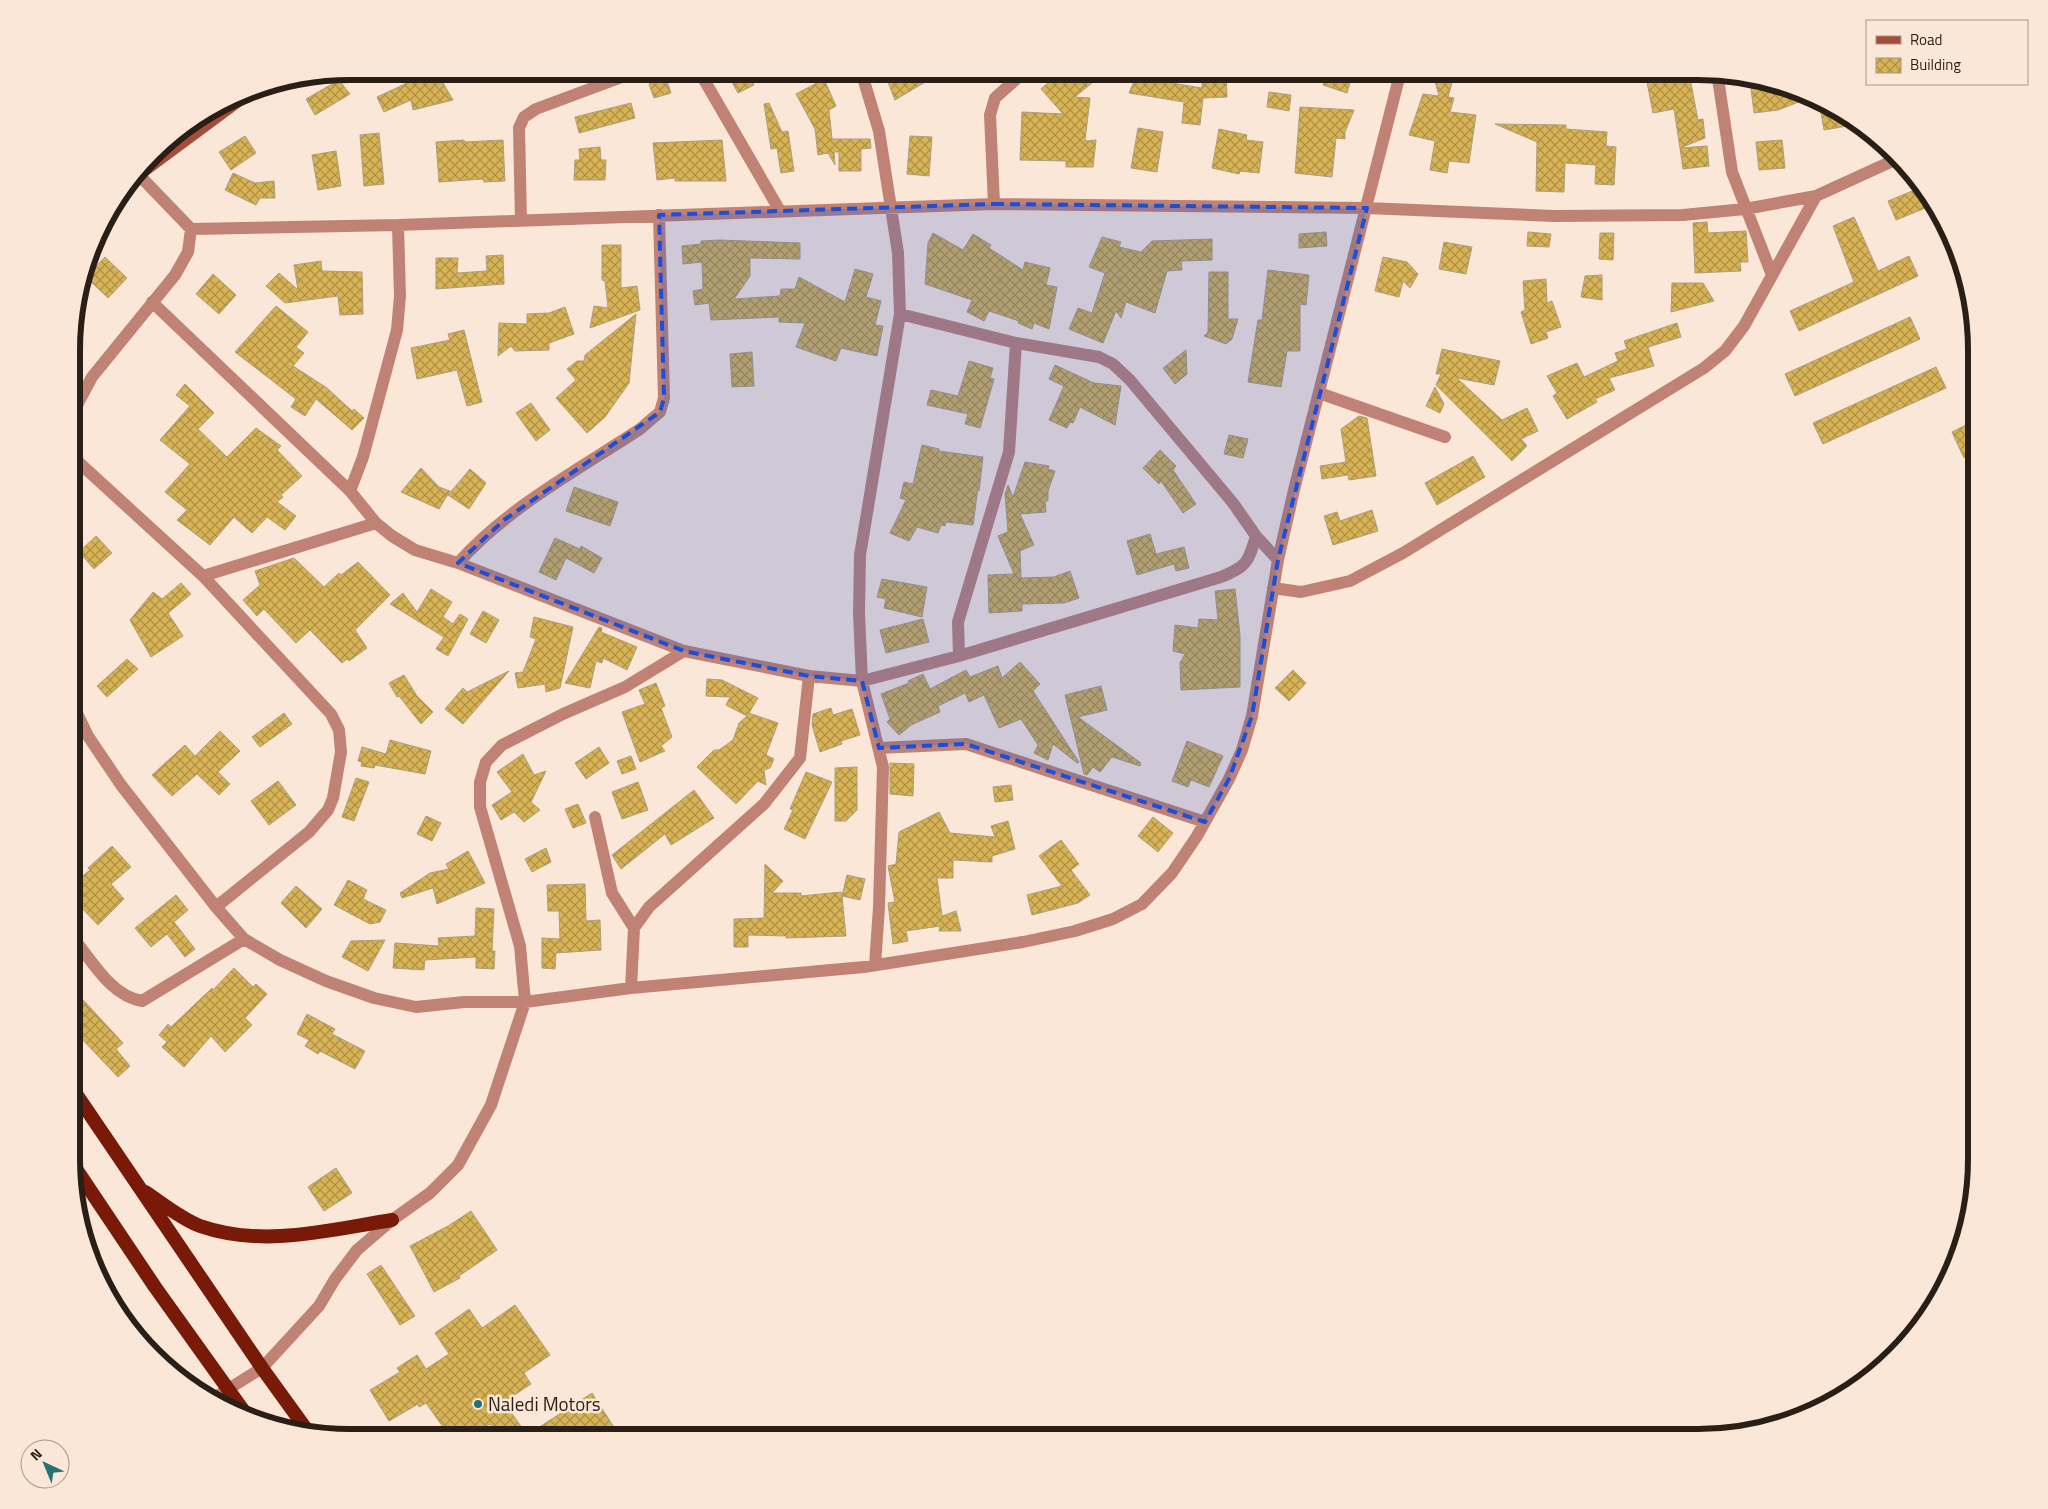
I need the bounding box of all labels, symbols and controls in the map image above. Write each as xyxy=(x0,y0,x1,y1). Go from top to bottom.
legend xyxy=(1866,20,2028,85)
text: Road xyxy=(1910,28,1942,51)
text: Building xyxy=(1910,53,1961,76)
place label: Naledi Motors xyxy=(488,1389,601,1418)
marker: Naledi Motors xyxy=(472,1398,484,1410)
north arrow xyxy=(20,1439,70,1489)
text: N xyxy=(25,1443,46,1465)

